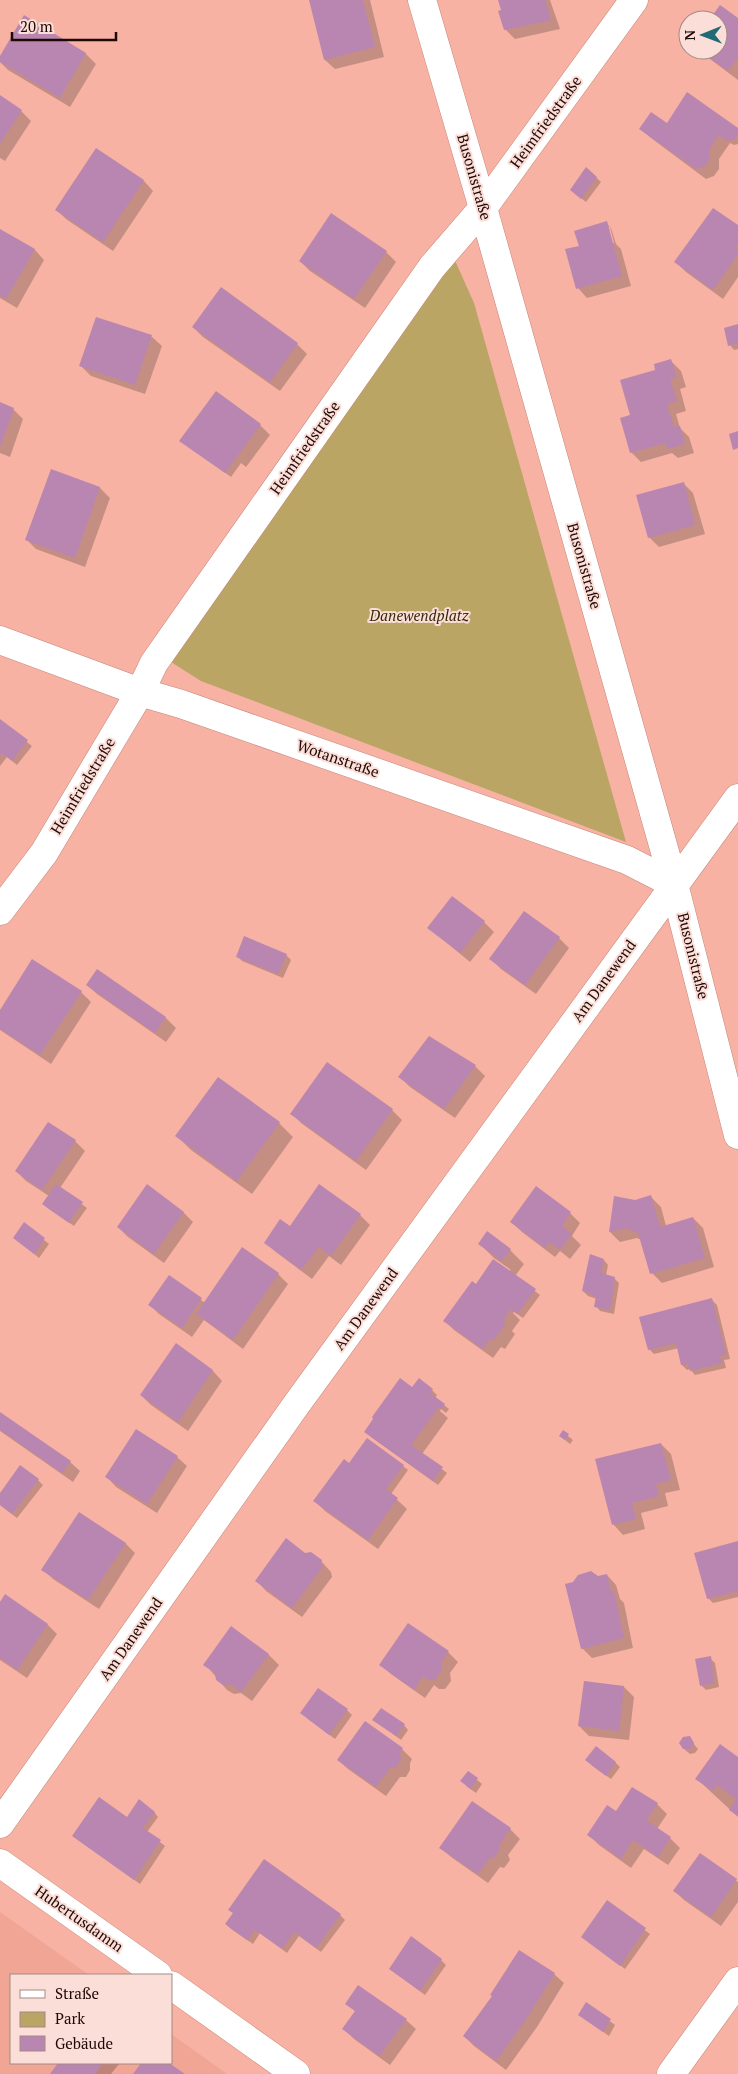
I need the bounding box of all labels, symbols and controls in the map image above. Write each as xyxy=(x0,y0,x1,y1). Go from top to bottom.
scale bar xyxy=(12,10,116,42)
north arrow xyxy=(678,10,728,60)
text: 20 m xyxy=(20,16,53,36)
text: N xyxy=(680,29,699,41)
street label: Heimfriedstraße xyxy=(505,71,586,172)
street label: Busonistraße xyxy=(453,131,497,222)
street label: Heimfriedstraße xyxy=(265,397,344,498)
street label: Busonistraße xyxy=(563,520,607,611)
park label: Danewendplatz xyxy=(369,605,469,625)
street label: Heimfriedstraße xyxy=(45,733,119,838)
street label: Wotanstraße xyxy=(295,735,382,781)
street label: Busonistraße xyxy=(674,910,714,1001)
street label: Am Danewend xyxy=(567,935,640,1026)
street label: Am Danewend xyxy=(329,1263,402,1354)
street label: Am Danewend xyxy=(94,1593,166,1684)
street label: Hubertusdamm xyxy=(31,1880,128,1956)
legend xyxy=(10,1974,172,2064)
text: Straße xyxy=(55,1983,99,2003)
text: Park xyxy=(55,2008,85,2028)
text: Gebäude xyxy=(55,2033,113,2053)

